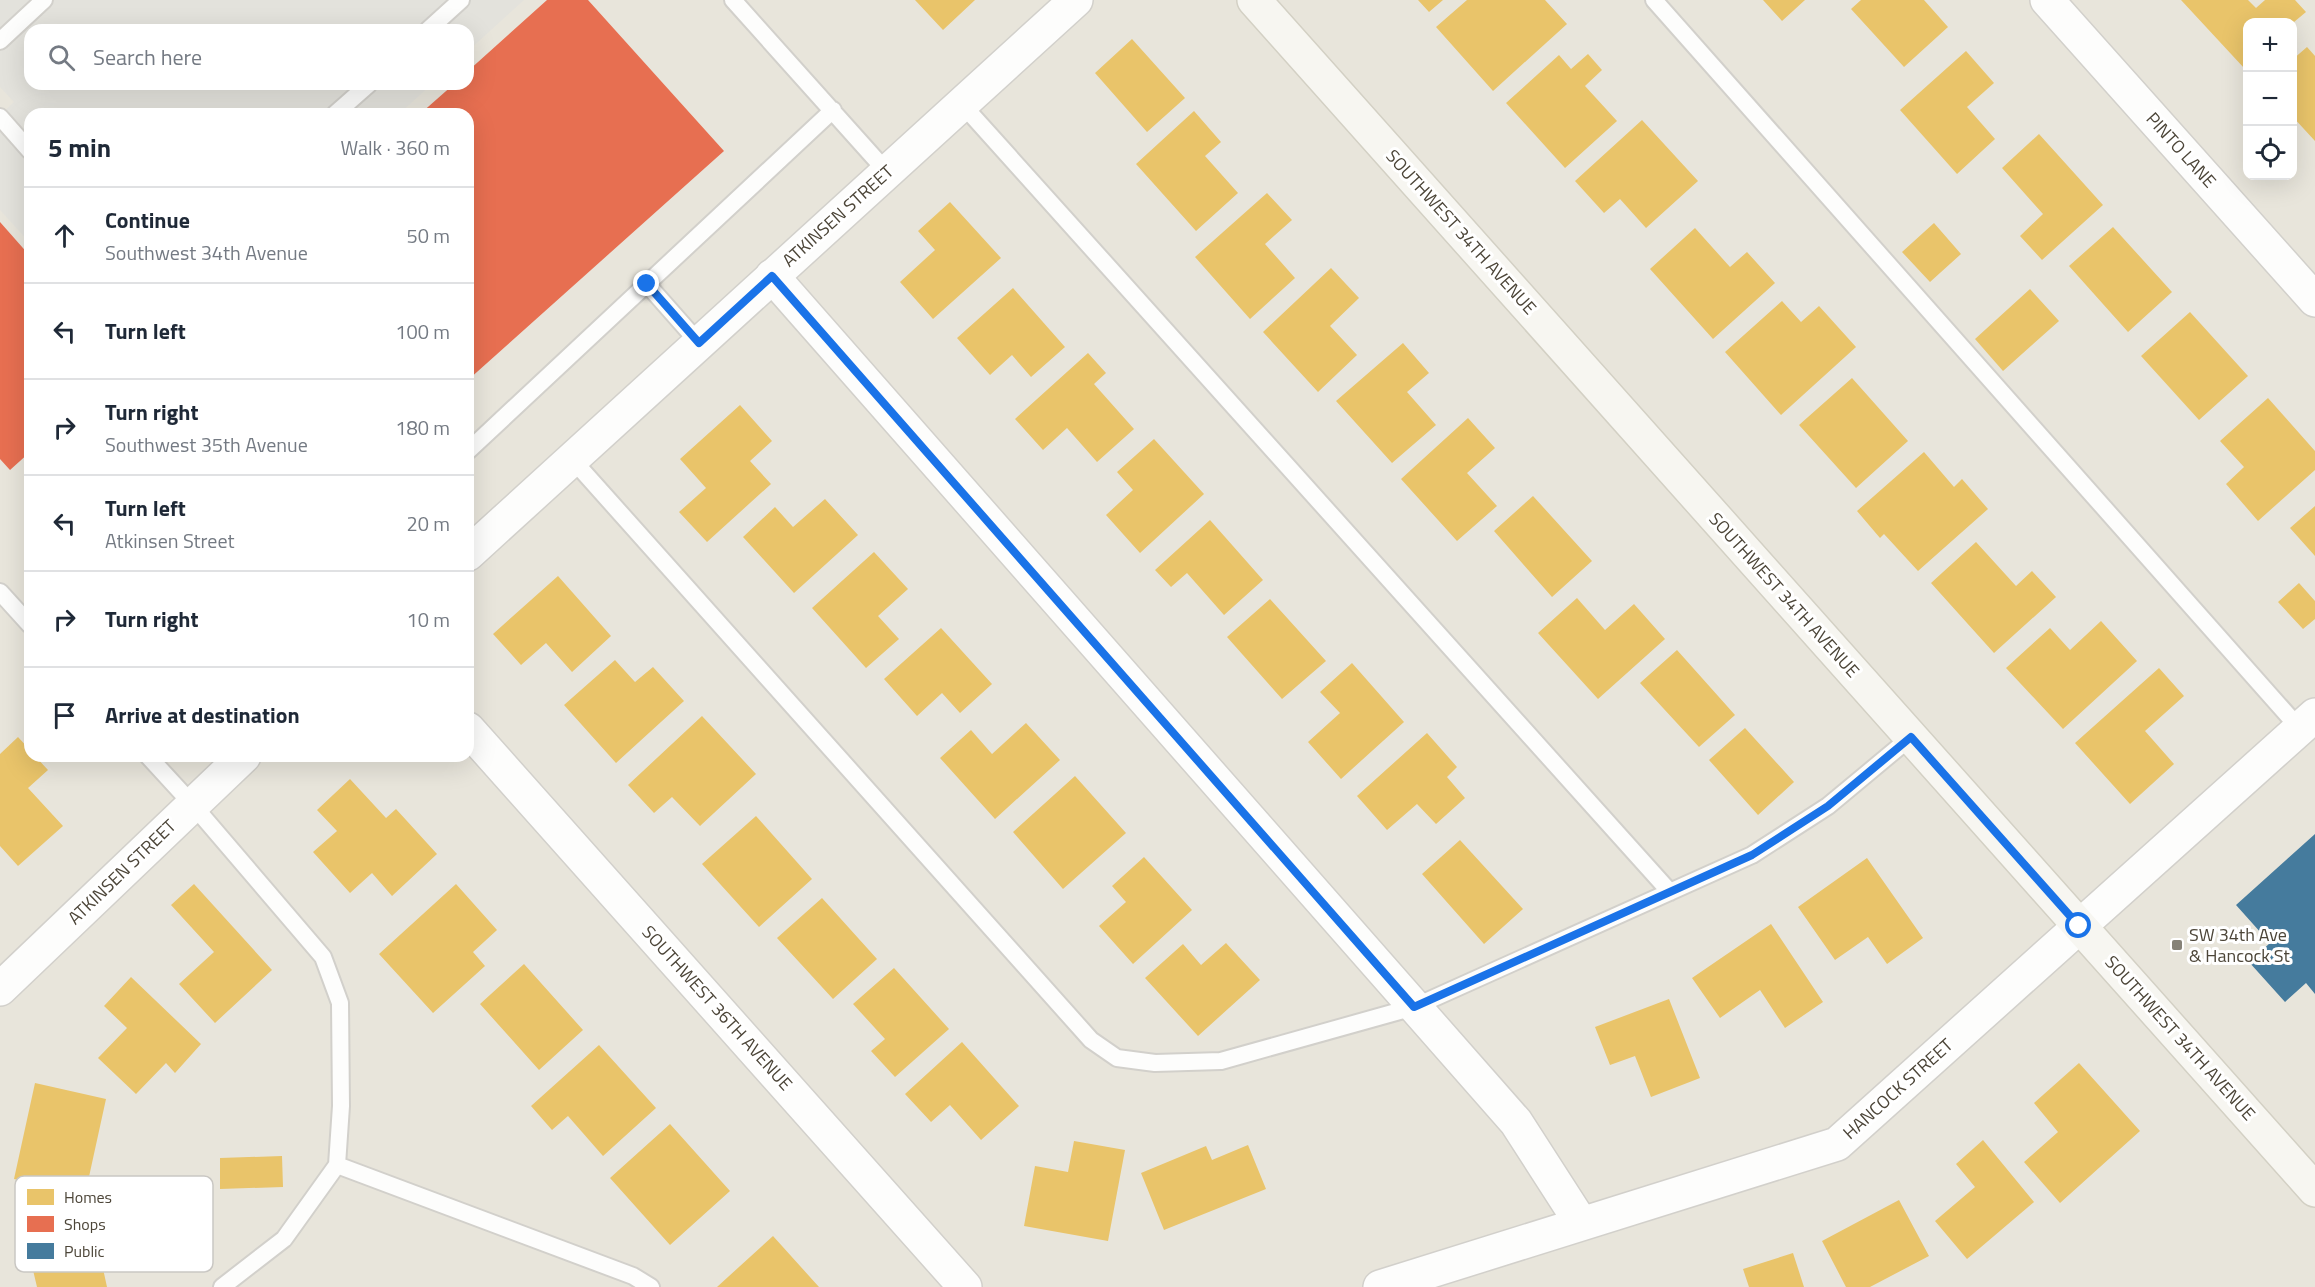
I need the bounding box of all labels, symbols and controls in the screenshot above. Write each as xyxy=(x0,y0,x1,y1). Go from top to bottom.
map controls xyxy=(2243,18,2297,180)
button: + xyxy=(2243,18,2297,72)
search box xyxy=(24,24,474,90)
text: Search here xyxy=(93,40,202,74)
icon: search xyxy=(45,41,78,74)
button: − xyxy=(2243,72,2297,126)
street label: PINTO LANE xyxy=(2140,106,2223,194)
button: locate xyxy=(2243,126,2297,180)
text: 5 min xyxy=(48,128,111,167)
text: Walk · 360 m xyxy=(341,132,450,163)
street label: SOUTHWEST 34TH AVENUE xyxy=(1380,143,1543,320)
street label: ATKINSEN STREET xyxy=(776,158,900,273)
text: Continue xyxy=(105,203,190,237)
icon: ahead xyxy=(48,219,81,252)
text: 50 m xyxy=(406,220,450,251)
text: Southwest 34th Avenue xyxy=(105,237,308,268)
route end xyxy=(633,270,659,296)
text: Turn left xyxy=(105,314,186,348)
icon: left xyxy=(48,315,81,348)
text: 100 m xyxy=(395,316,450,347)
text: Turn right xyxy=(105,395,199,429)
icon: right xyxy=(48,411,81,444)
text: 180 m xyxy=(395,412,450,443)
text: Southwest 35th Avenue xyxy=(105,429,308,460)
text: Turn left xyxy=(105,491,186,525)
street label: SOUTHWEST 34TH AVENUE xyxy=(1703,506,1866,683)
icon: left xyxy=(48,507,81,540)
text: 20 m xyxy=(406,508,450,539)
text: Atkinsen Street xyxy=(105,525,234,556)
text: Turn right xyxy=(105,602,199,636)
icon: right xyxy=(48,603,81,636)
text: 10 m xyxy=(406,604,450,635)
text: Arrive at destination xyxy=(105,698,300,732)
icon: arrive xyxy=(48,699,81,732)
street label: ATKINSEN STREET xyxy=(61,812,182,931)
route start xyxy=(2065,912,2091,938)
street label: SOUTHWEST 36TH AVENUE xyxy=(636,919,799,1096)
place label: SW 34th Ave & Hancock St xyxy=(2189,921,2290,969)
marker: SW 34th Ave & Hancock St xyxy=(2170,938,2184,952)
street label: SOUTHWEST 34TH AVENUE xyxy=(2099,949,2262,1126)
street label: HANCOCK STREET xyxy=(1837,1031,1959,1146)
legend xyxy=(15,1176,213,1272)
text: Homes xyxy=(64,1185,112,1209)
text: Shops xyxy=(64,1212,106,1236)
text: Public xyxy=(64,1239,105,1263)

